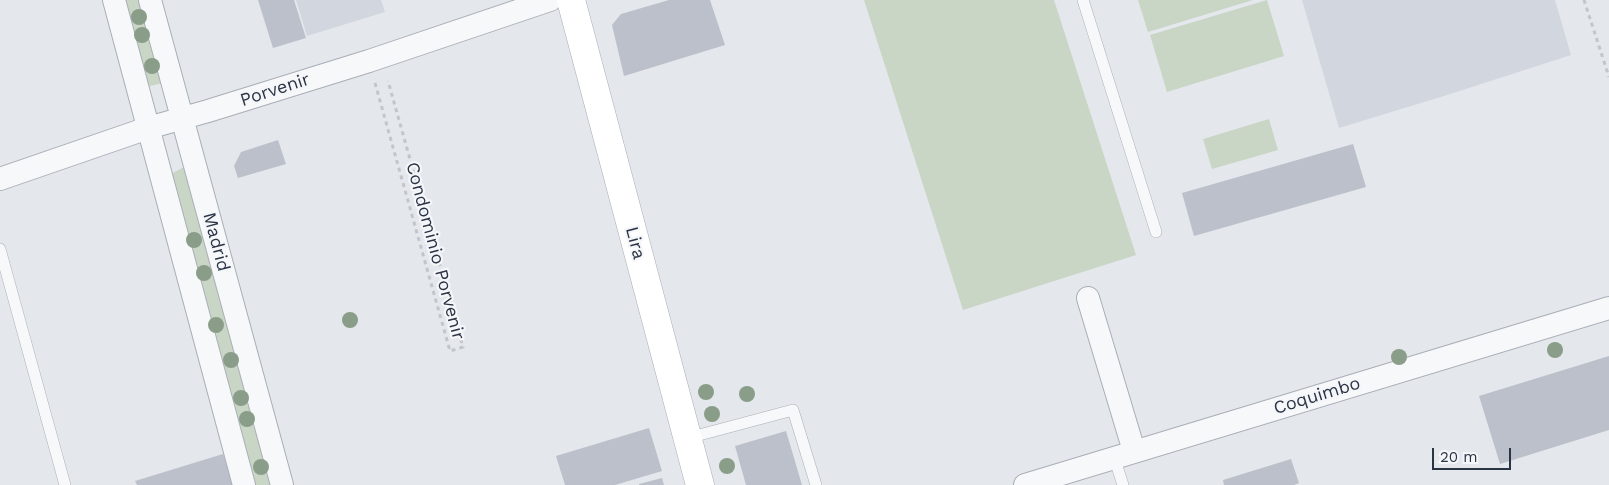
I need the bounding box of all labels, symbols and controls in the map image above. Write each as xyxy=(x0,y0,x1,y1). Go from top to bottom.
street label: Porvenir xyxy=(237,69,313,111)
street label: Condominio Porvenir xyxy=(401,160,469,342)
street label: Madrid xyxy=(198,210,234,274)
street label: Lira xyxy=(620,224,650,262)
street label: Coquimbo xyxy=(1271,373,1363,419)
scale bar xyxy=(1434,438,1513,470)
text: 20 m xyxy=(1440,448,1478,466)

